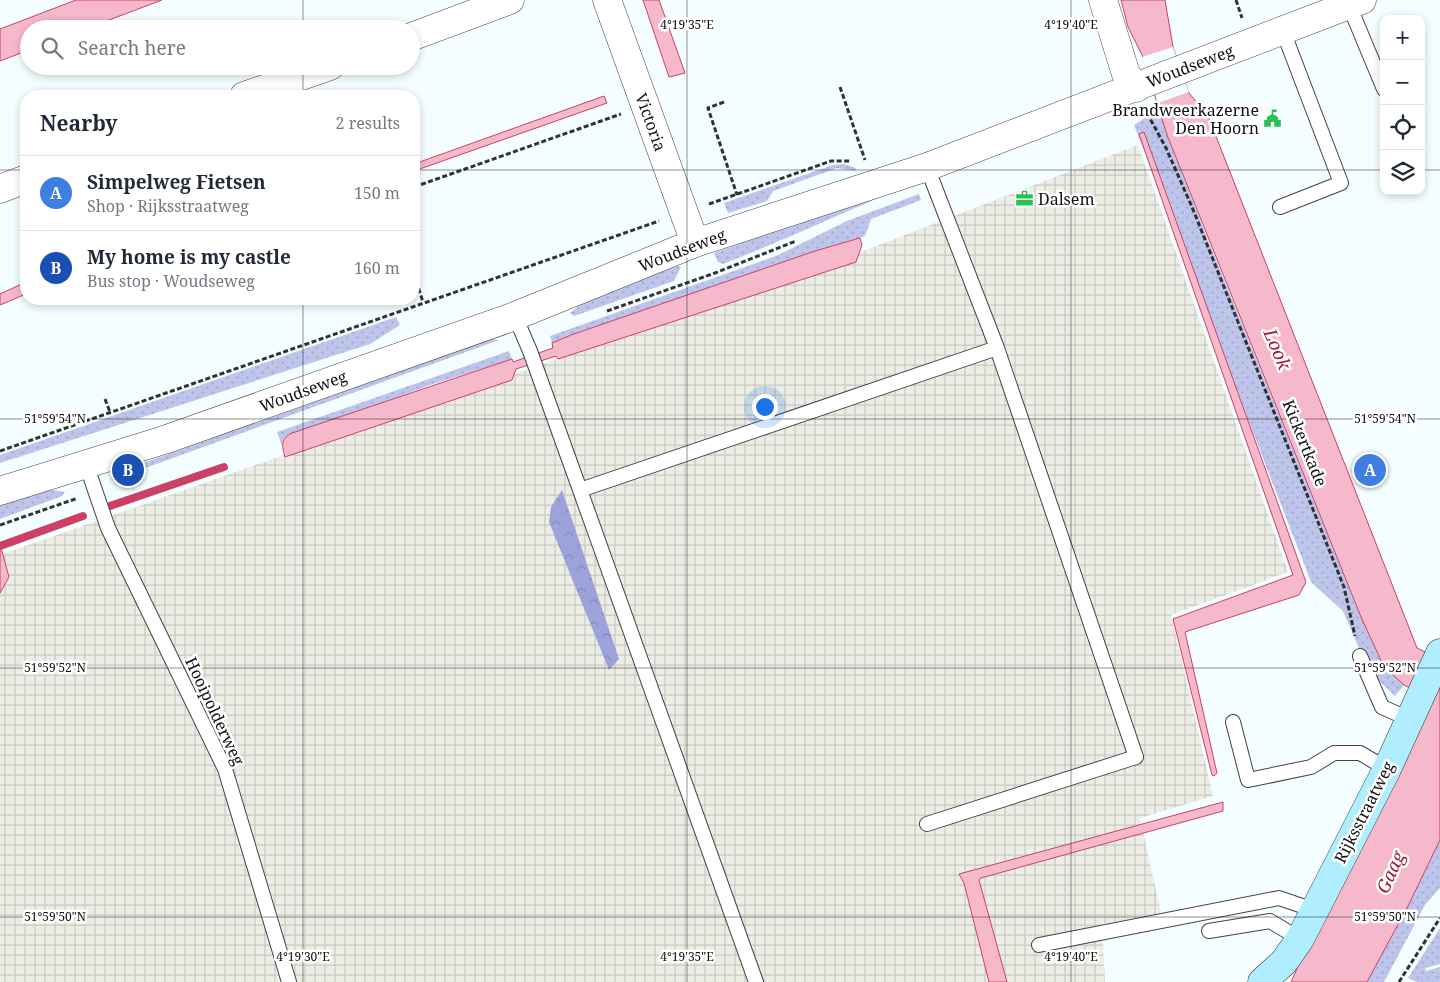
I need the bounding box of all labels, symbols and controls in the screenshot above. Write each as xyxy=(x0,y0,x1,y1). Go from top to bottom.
map controls xyxy=(1380,15,1425,195)
button: + xyxy=(1380,15,1425,60)
text: 4°19'35"E xyxy=(660,16,714,33)
text: 4°19'40"E xyxy=(1044,16,1098,33)
search box xyxy=(20,20,420,75)
icon: search xyxy=(38,34,66,62)
text: Search here xyxy=(78,35,186,61)
street label: Woudseweg xyxy=(1143,39,1237,93)
button: − xyxy=(1380,60,1425,105)
street label: Victoria xyxy=(630,90,672,154)
place label: Brandweerkazerne Den Hoorn xyxy=(1112,99,1259,139)
button: locate xyxy=(1380,105,1425,150)
text: Nearby xyxy=(40,109,118,137)
public building icon: Brandweerkazerne Den Hoorn xyxy=(1263,109,1283,129)
text: 2 results xyxy=(336,112,400,134)
button: layers xyxy=(1380,150,1425,195)
text: Simpelweg Fietsen xyxy=(87,169,266,195)
text: A xyxy=(50,182,62,204)
text: 150 m xyxy=(354,182,400,204)
place label: Dalsem xyxy=(1038,188,1095,210)
office icon: Dalsem xyxy=(1014,189,1034,209)
text: Shop · Rijksstraatweg xyxy=(87,195,249,217)
street label: Woudseweg xyxy=(635,223,729,277)
text: My home is my castle xyxy=(87,244,291,270)
text: B xyxy=(51,257,61,279)
text: 160 m xyxy=(354,257,400,279)
text: Bus stop · Woudseweg xyxy=(87,270,255,292)
water label: Look xyxy=(1258,324,1298,374)
street label: Woudseweg xyxy=(256,365,350,417)
your location xyxy=(752,394,778,420)
street label: Kickertkade xyxy=(1278,396,1332,490)
text: 51°59'54"N xyxy=(24,410,86,427)
text: 51°59'54"N xyxy=(1354,410,1416,427)
pin: B xyxy=(112,451,144,489)
pin: A xyxy=(1354,451,1386,489)
street label: Hooipolderweg xyxy=(180,653,250,769)
text: 51°59'52"N xyxy=(24,659,86,676)
text: 51°59'52"N xyxy=(1354,659,1416,676)
street label: Rijksstraatweg xyxy=(1329,757,1399,867)
water label: Gaag xyxy=(1370,846,1410,897)
text: 51°59'50"N xyxy=(24,908,86,925)
text: 51°59'50"N xyxy=(1354,908,1416,925)
text: 4°19'30"E xyxy=(276,948,330,965)
text: 4°19'35"E xyxy=(660,948,714,965)
text: 4°19'40"E xyxy=(1044,948,1098,965)

